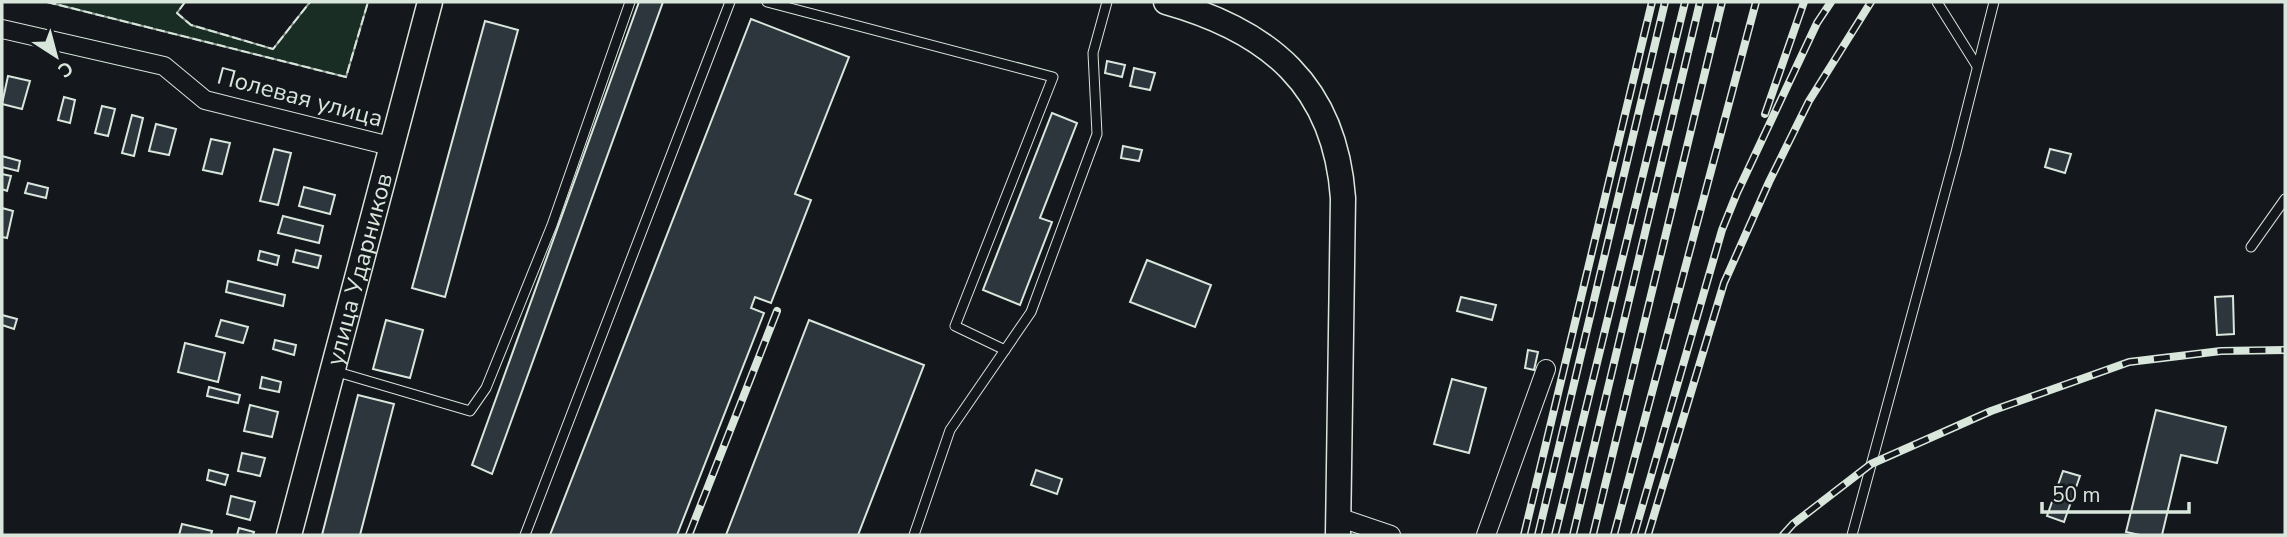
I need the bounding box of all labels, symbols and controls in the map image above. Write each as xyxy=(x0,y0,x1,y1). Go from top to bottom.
north arrow xyxy=(21,21,91,91)
text: С xyxy=(52,55,78,83)
street label: Полевая улица xyxy=(214,59,386,135)
street label: улица Ударников xyxy=(319,170,400,369)
scale bar xyxy=(2042,470,2189,514)
text: 50 m xyxy=(2052,481,2101,509)

